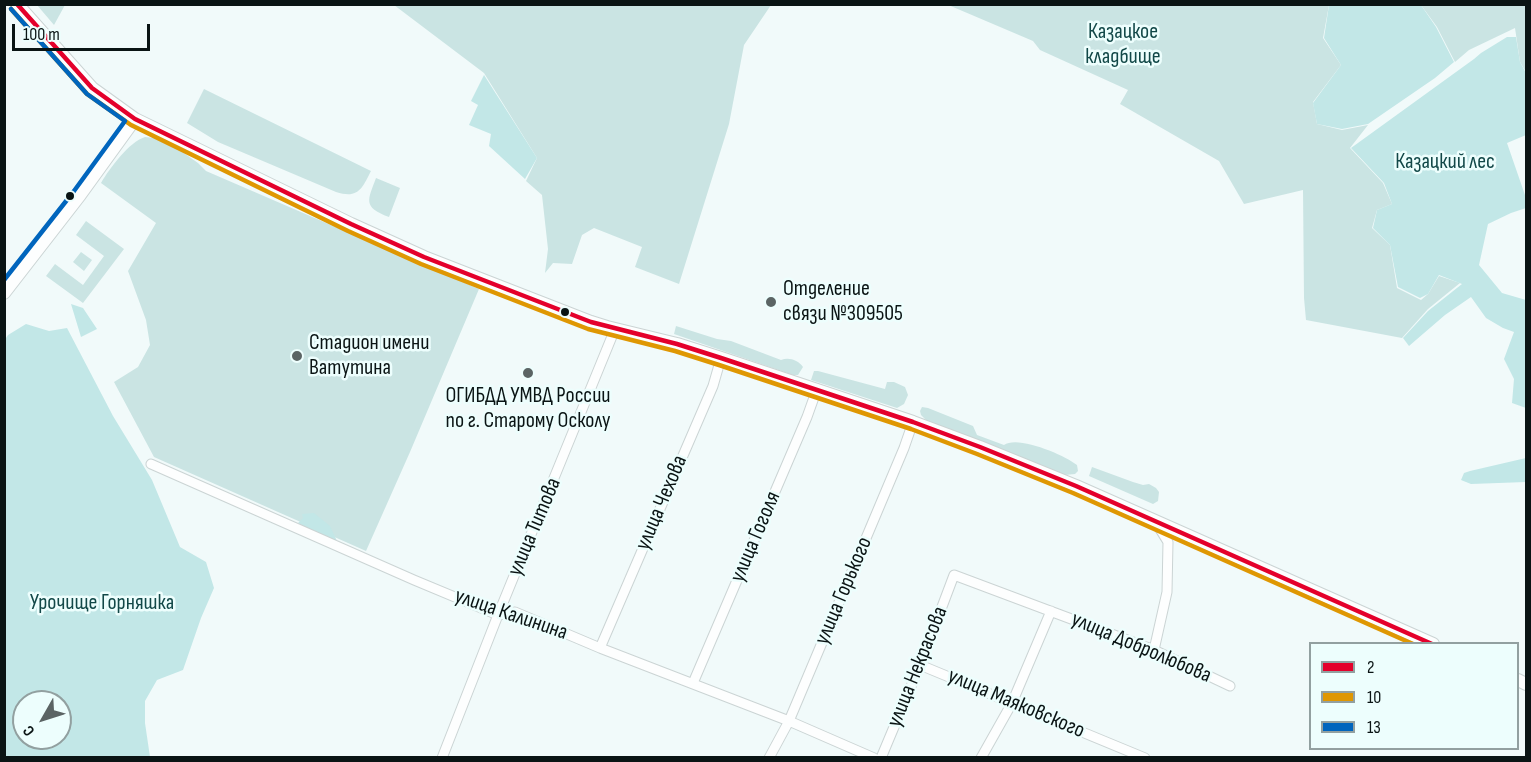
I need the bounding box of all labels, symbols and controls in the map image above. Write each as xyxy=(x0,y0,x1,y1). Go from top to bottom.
scale bar xyxy=(15,12,153,50)
park label: Казацкое кладбище xyxy=(1085,19,1161,70)
text: 100 m xyxy=(23,24,60,45)
park label: Казацкий лес xyxy=(1395,149,1495,175)
unlabelled marker xyxy=(64,190,76,202)
place label: Отделение связи №309505 xyxy=(783,276,903,328)
marker: Отделение связи №309505 xyxy=(764,295,778,309)
unlabelled marker xyxy=(559,306,571,318)
place label: Стадион имени Ватутина xyxy=(309,330,429,382)
marker: Стадион имени Ватутина xyxy=(290,349,304,363)
marker: ОГИБДД УМВД России по г. Старому Осколу xyxy=(521,366,535,380)
place label: ОГИБДД УМВД России по г. Старому Осколу xyxy=(445,383,611,434)
street label: улица Чехова xyxy=(630,452,694,554)
street label: улица Титова xyxy=(503,474,567,580)
street label: улица Гоголя xyxy=(725,488,787,586)
street label: улица Горького xyxy=(810,533,878,649)
street label: улица Калинина xyxy=(451,583,571,647)
park label: Урочище Горняшка xyxy=(30,590,174,616)
street label: улица Некрасова xyxy=(882,603,954,731)
street label: улица Добролюбова xyxy=(1067,607,1215,689)
legend xyxy=(1309,642,1519,750)
text: 2 xyxy=(1367,657,1374,678)
street label: улица Маяковского xyxy=(944,663,1088,745)
text: 10 xyxy=(1367,687,1381,708)
north arrow xyxy=(12,690,72,750)
text: 13 xyxy=(1367,717,1381,738)
text: С xyxy=(19,721,39,740)

